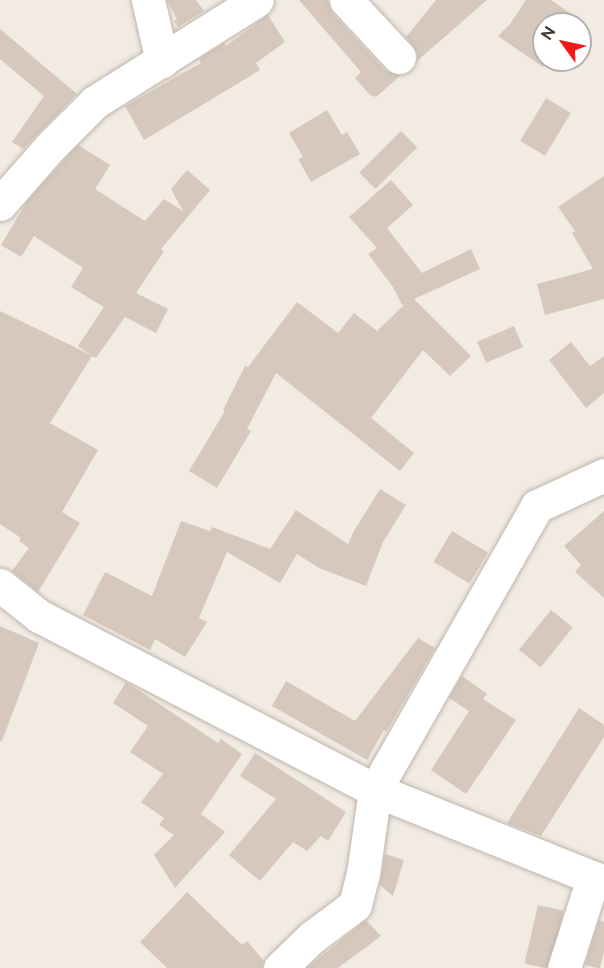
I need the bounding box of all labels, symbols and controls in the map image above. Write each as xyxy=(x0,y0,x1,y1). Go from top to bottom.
north arrow xyxy=(532,12,592,72)
text: N xyxy=(537,23,559,43)

